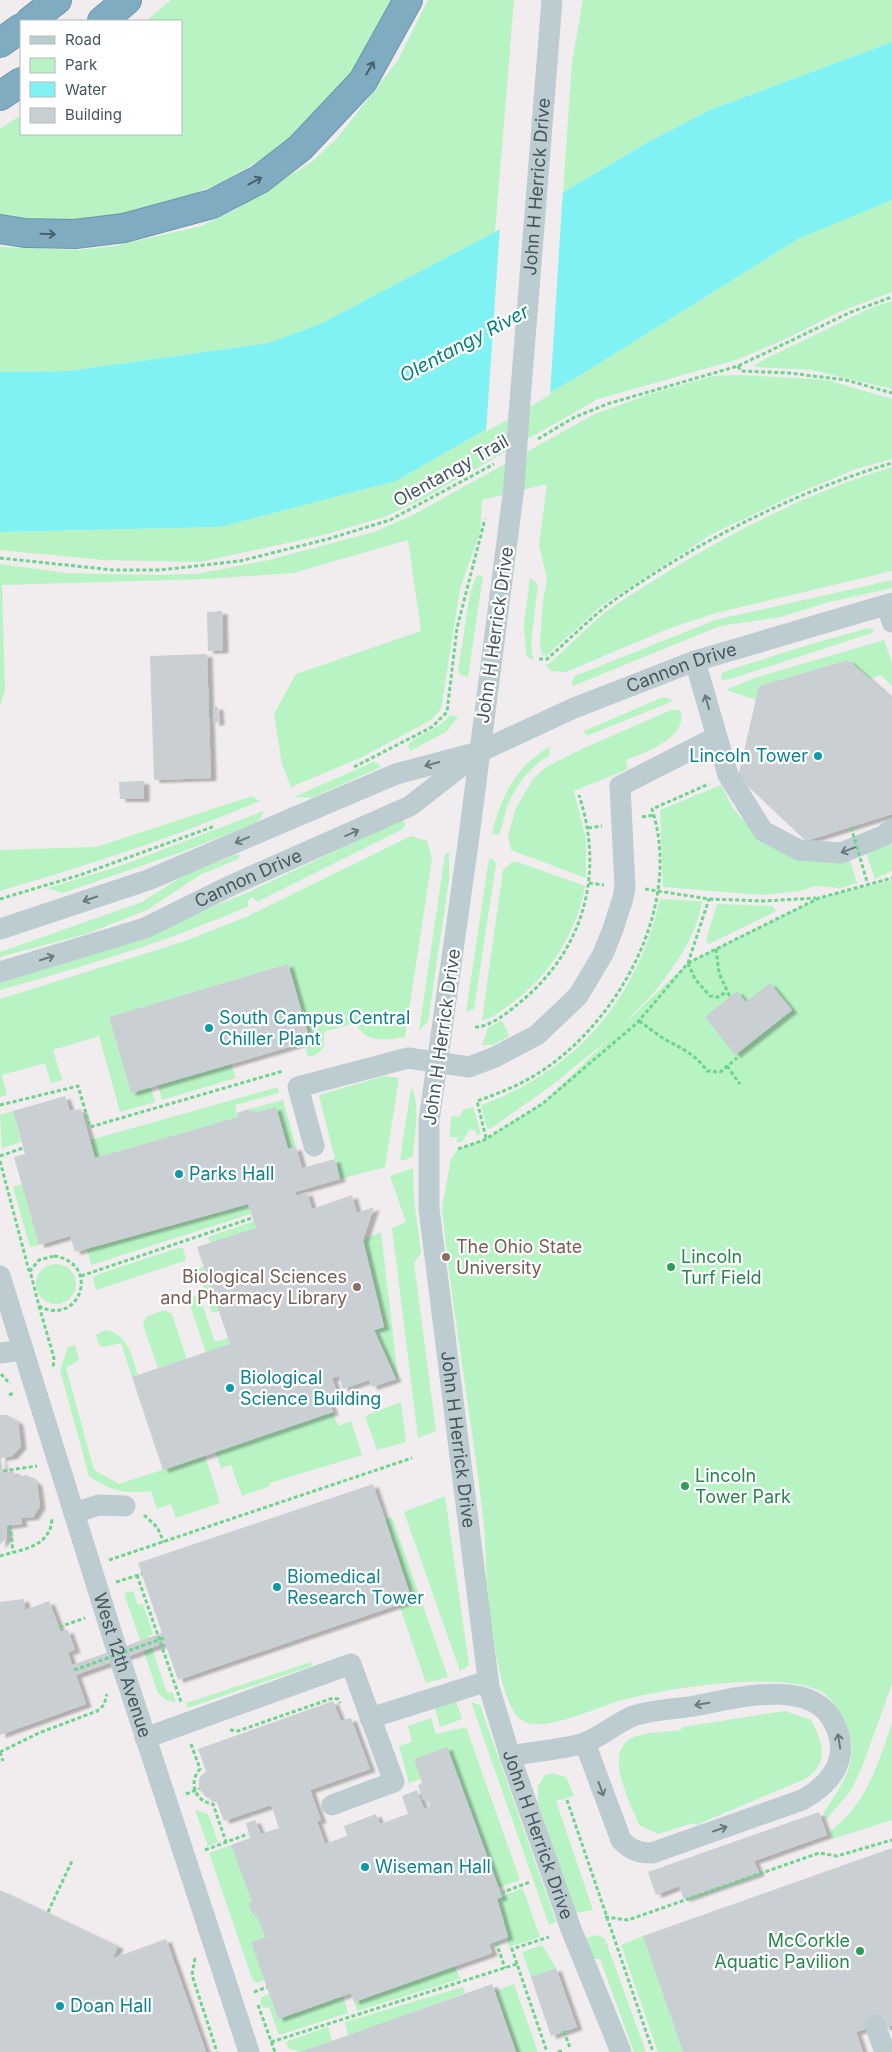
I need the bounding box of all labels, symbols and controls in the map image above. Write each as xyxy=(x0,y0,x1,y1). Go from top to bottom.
legend xyxy=(20,20,182,135)
text: Road xyxy=(65,30,101,49)
text: Park xyxy=(65,55,98,74)
one-way arrow xyxy=(366,62,376,76)
text: Water xyxy=(65,80,107,99)
street label: John H Herrick Drive xyxy=(519,97,554,276)
text: Building xyxy=(65,105,122,124)
one-way arrow xyxy=(247,176,262,185)
one-way arrow xyxy=(40,229,56,238)
water label: Olentangy River xyxy=(396,299,534,387)
street label: Olentangy Trail xyxy=(390,430,512,511)
street label: John H Herrick Drive xyxy=(472,545,517,725)
street label: Cannon Drive xyxy=(623,638,739,697)
one-way arrow xyxy=(701,695,711,711)
place label: Lincoln Tower xyxy=(689,745,808,766)
marker: Lincoln Tower xyxy=(812,750,824,762)
one-way arrow xyxy=(425,760,441,770)
one-way arrow xyxy=(344,828,359,837)
one-way arrow xyxy=(234,836,250,845)
street label: Cannon Drive xyxy=(191,844,305,912)
one-way arrow xyxy=(841,846,856,855)
one-way arrow xyxy=(83,895,99,905)
street label: John H Herrick Drive xyxy=(419,947,464,1127)
one-way arrow xyxy=(38,953,54,963)
place label: South Campus Central Chiller Plant xyxy=(219,1007,410,1049)
marker: South Campus Central Chiller Plant xyxy=(203,1022,215,1034)
place label: Parks Hall xyxy=(189,1163,274,1184)
marker: Parks Hall xyxy=(173,1168,185,1180)
place label: The Ohio State University xyxy=(456,1236,582,1278)
place label: Lincoln Turf Field xyxy=(681,1246,762,1288)
marker: The Ohio State University xyxy=(440,1251,452,1263)
marker: Lincoln Turf Field xyxy=(665,1261,677,1273)
place label: Biological Sciences and Pharmacy Library xyxy=(160,1266,347,1308)
marker: Biological Sciences and Pharmacy Library xyxy=(351,1281,363,1293)
street label: John H Herrick Drive xyxy=(437,1350,480,1529)
place label: Biological Science Building xyxy=(240,1367,381,1409)
marker: Biological Science Building xyxy=(224,1382,236,1394)
place label: Lincoln Tower Park xyxy=(695,1465,791,1507)
marker: Lincoln Tower Park xyxy=(679,1480,691,1492)
place label: Biomedical Research Tower xyxy=(287,1566,424,1608)
marker: Biomedical Research Tower xyxy=(271,1581,283,1593)
street label: West 12th Avenue xyxy=(90,1590,156,1740)
one-way arrow xyxy=(695,1700,711,1710)
one-way arrow xyxy=(834,1734,844,1750)
street label: John H Herrick Drive xyxy=(499,1747,578,1922)
one-way arrow xyxy=(597,1780,606,1796)
one-way arrow xyxy=(712,1824,727,1833)
place label: Wiseman Hall xyxy=(375,1856,491,1877)
marker: Wiseman Hall xyxy=(359,1861,371,1873)
place label: McCorkle Aquatic Pavilion xyxy=(714,1930,850,1972)
marker: McCorkle Aquatic Pavilion xyxy=(854,1945,866,1957)
place label: Doan Hall xyxy=(70,1995,152,2016)
marker: Doan Hall xyxy=(54,2000,66,2012)

